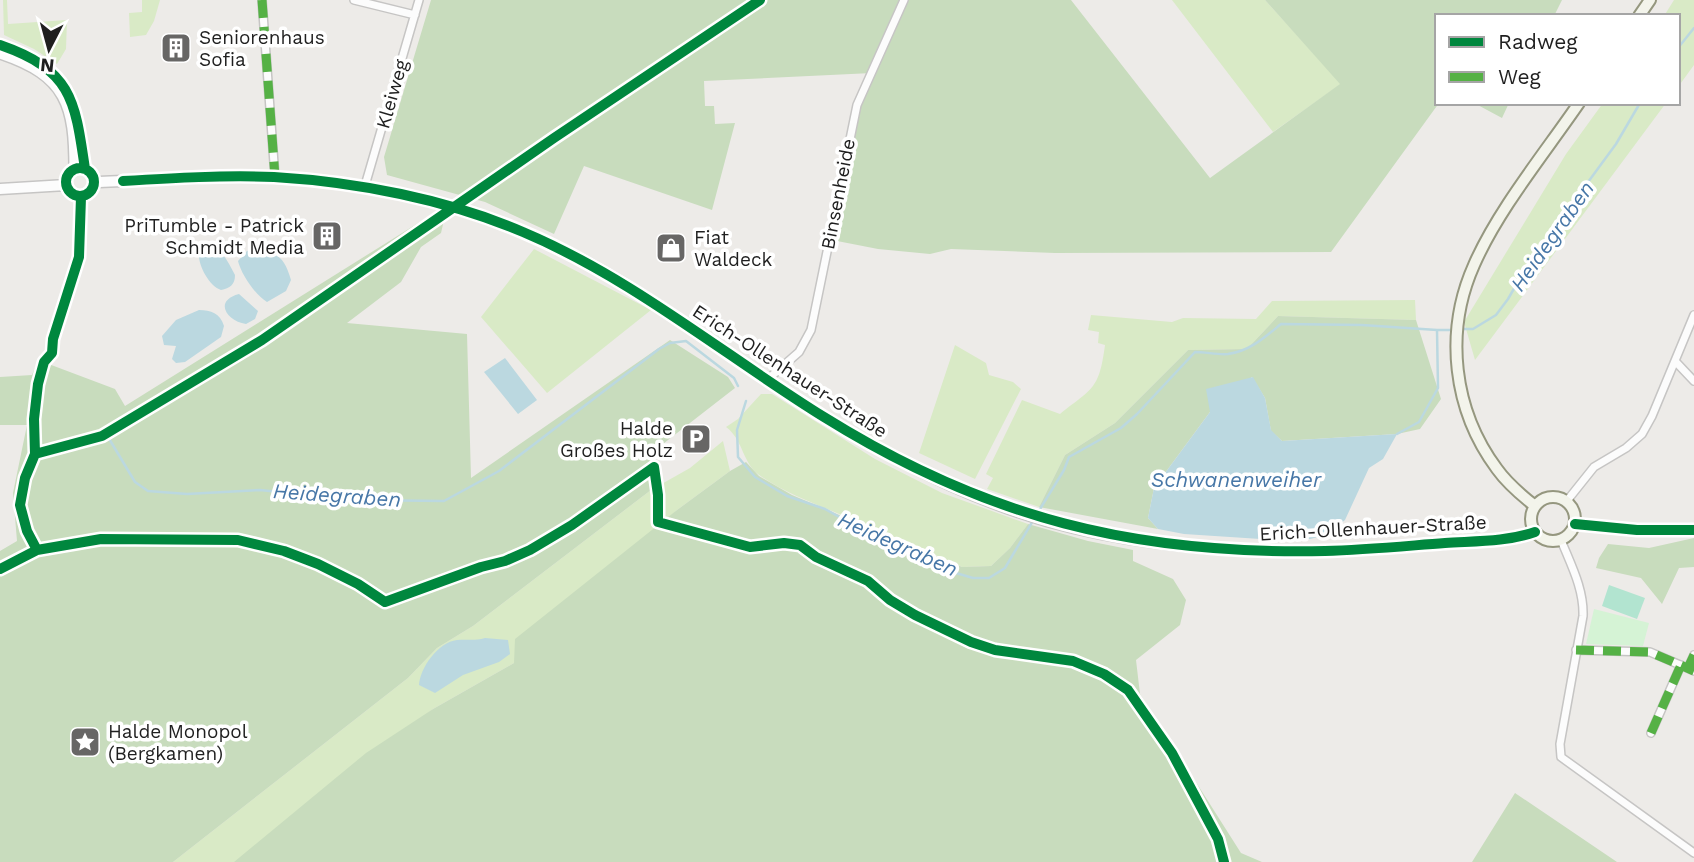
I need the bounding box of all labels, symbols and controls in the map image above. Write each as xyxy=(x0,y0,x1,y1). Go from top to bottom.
north arrow xyxy=(14,14,84,84)
legend xyxy=(1435,14,1680,105)
place label: Seniorenhaus Sofia xyxy=(199,26,325,71)
text: Radweg xyxy=(1498,29,1578,54)
building icon: Seniorenhaus Sofia xyxy=(159,31,193,65)
text: N xyxy=(39,53,55,78)
street label: Kleiweg xyxy=(371,56,413,131)
text: Weg xyxy=(1498,64,1542,89)
street label: Binsenheide xyxy=(816,137,860,251)
water label: Heidegraben xyxy=(1505,176,1599,296)
place label: PriTumble - Patrick Schmidt Media xyxy=(124,214,304,259)
building icon: PriTumble - Patrick Schmidt Media xyxy=(310,219,344,253)
place label: Fiat Waldeck xyxy=(694,226,773,271)
shop icon: Fiat Waldeck xyxy=(654,231,688,265)
street label: Erich-Ollenhauer-Straße xyxy=(688,299,892,443)
place label: Halde Großes Holz xyxy=(560,417,673,462)
parking icon: Halde Großes Holz xyxy=(679,422,713,456)
water label: Schwanenweiher xyxy=(1151,467,1322,492)
water label: Heidegraben xyxy=(272,478,402,512)
water label: Heidegraben xyxy=(834,506,962,582)
street label: Erich-Ollenhauer-Straße xyxy=(1259,511,1487,545)
place label: Halde Monopol (Bergkamen) xyxy=(108,720,248,765)
place icon: Halde Monopol (Bergkamen) xyxy=(68,725,102,759)

